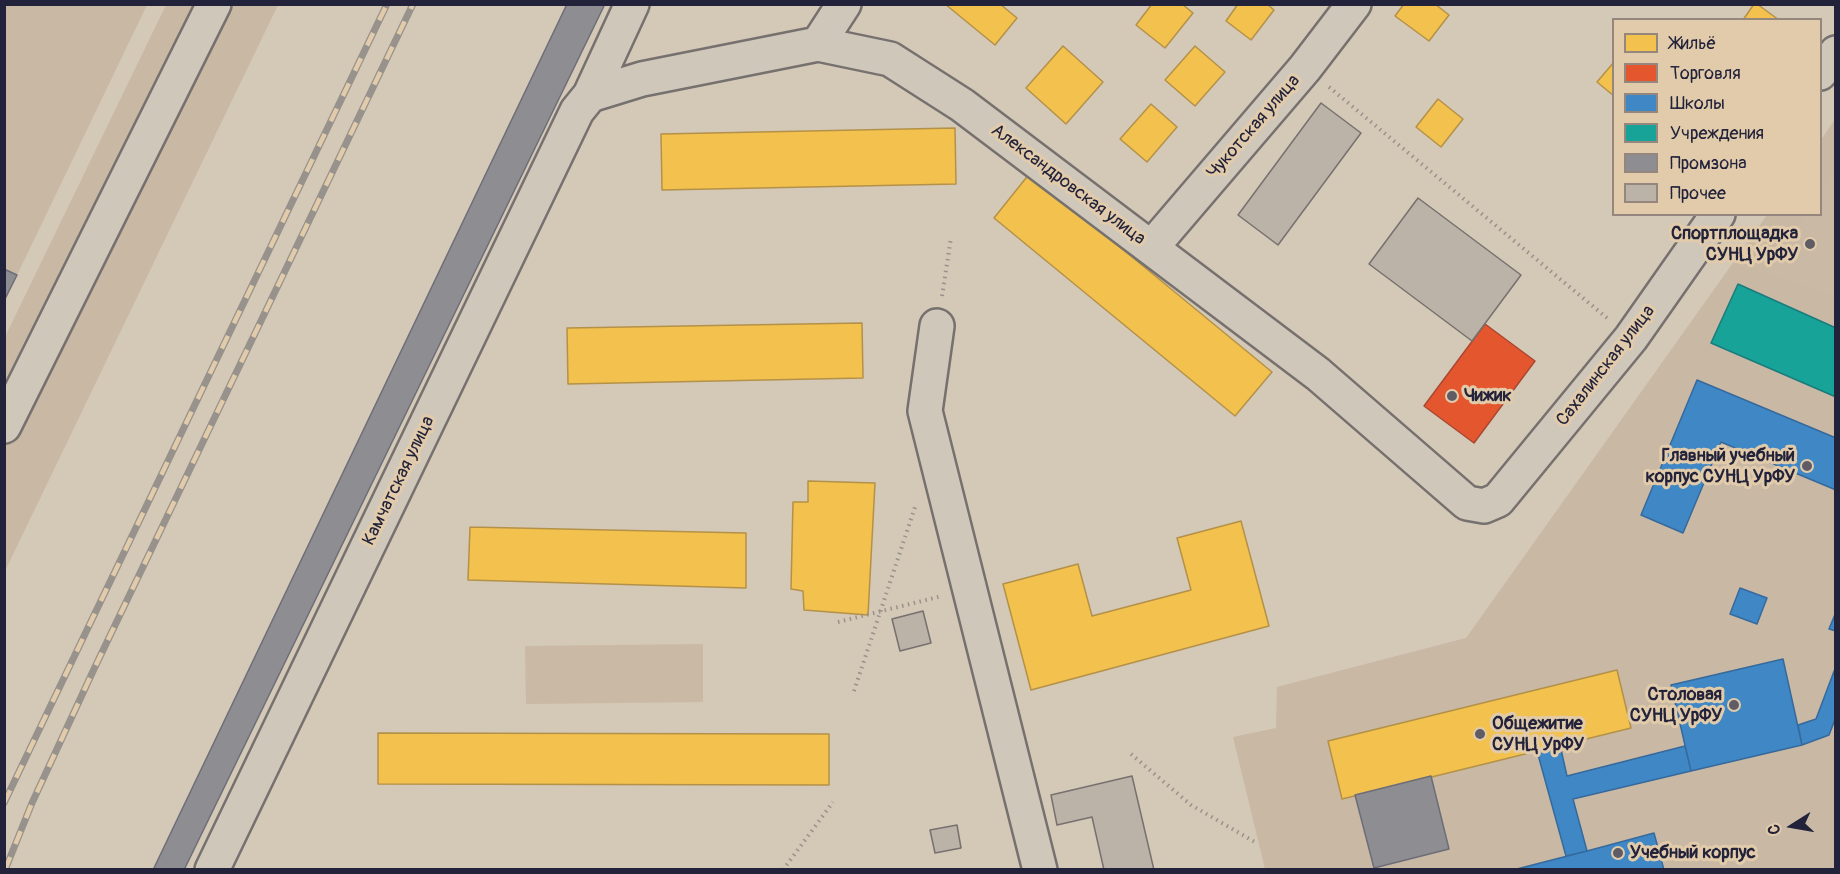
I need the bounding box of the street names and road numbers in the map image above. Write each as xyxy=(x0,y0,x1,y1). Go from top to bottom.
street label: Чукотская улица xyxy=(1203,71,1305,183)
street label: Александровская улица xyxy=(987,120,1149,250)
street label: Сахалинская улица xyxy=(1552,301,1660,431)
street label: Камчатская улица xyxy=(358,413,440,549)

